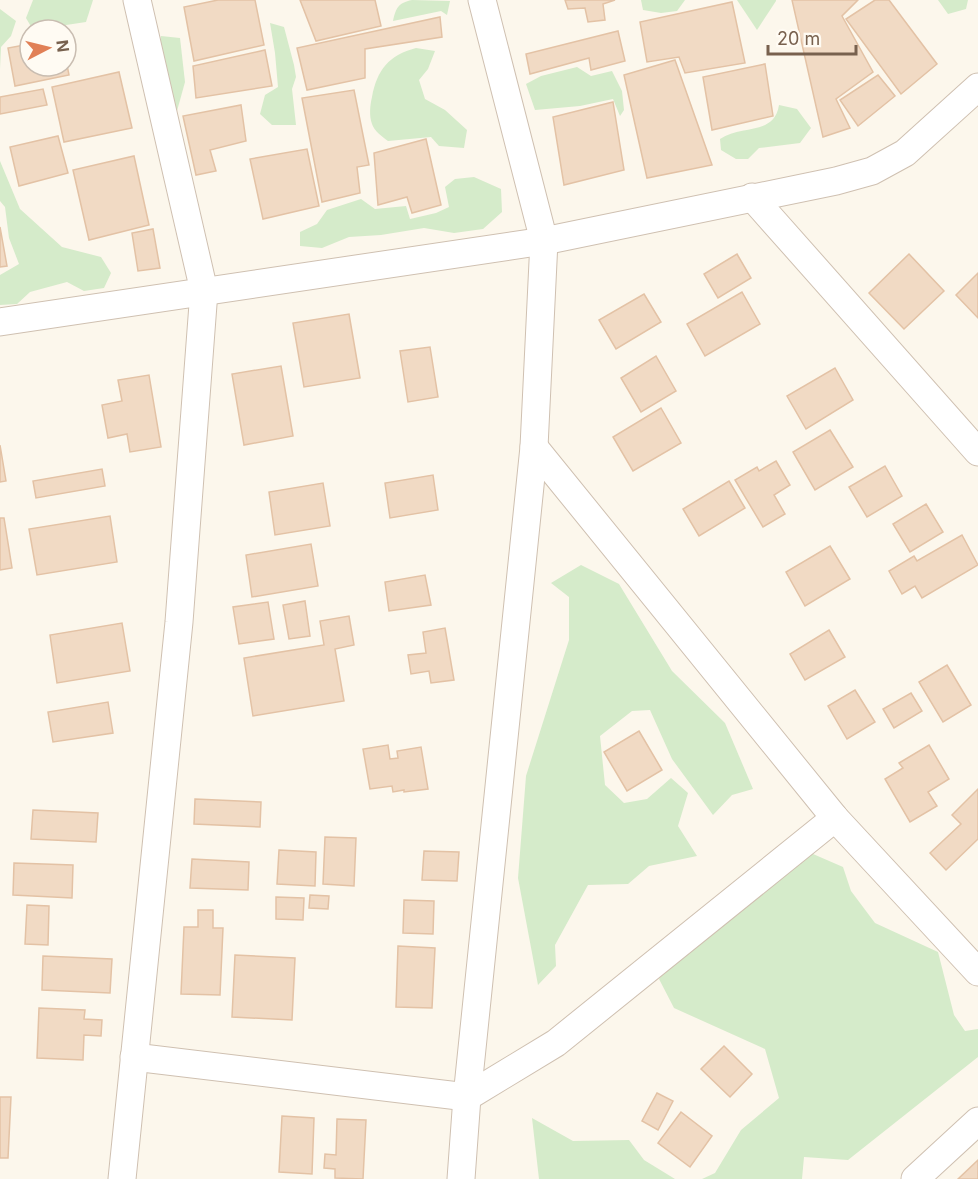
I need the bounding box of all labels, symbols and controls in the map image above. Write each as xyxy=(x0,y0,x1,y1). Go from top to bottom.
north arrow xyxy=(18,18,78,78)
scale bar xyxy=(768,18,856,56)
text: 20 m xyxy=(777,28,820,49)
text: N xyxy=(52,39,74,53)

